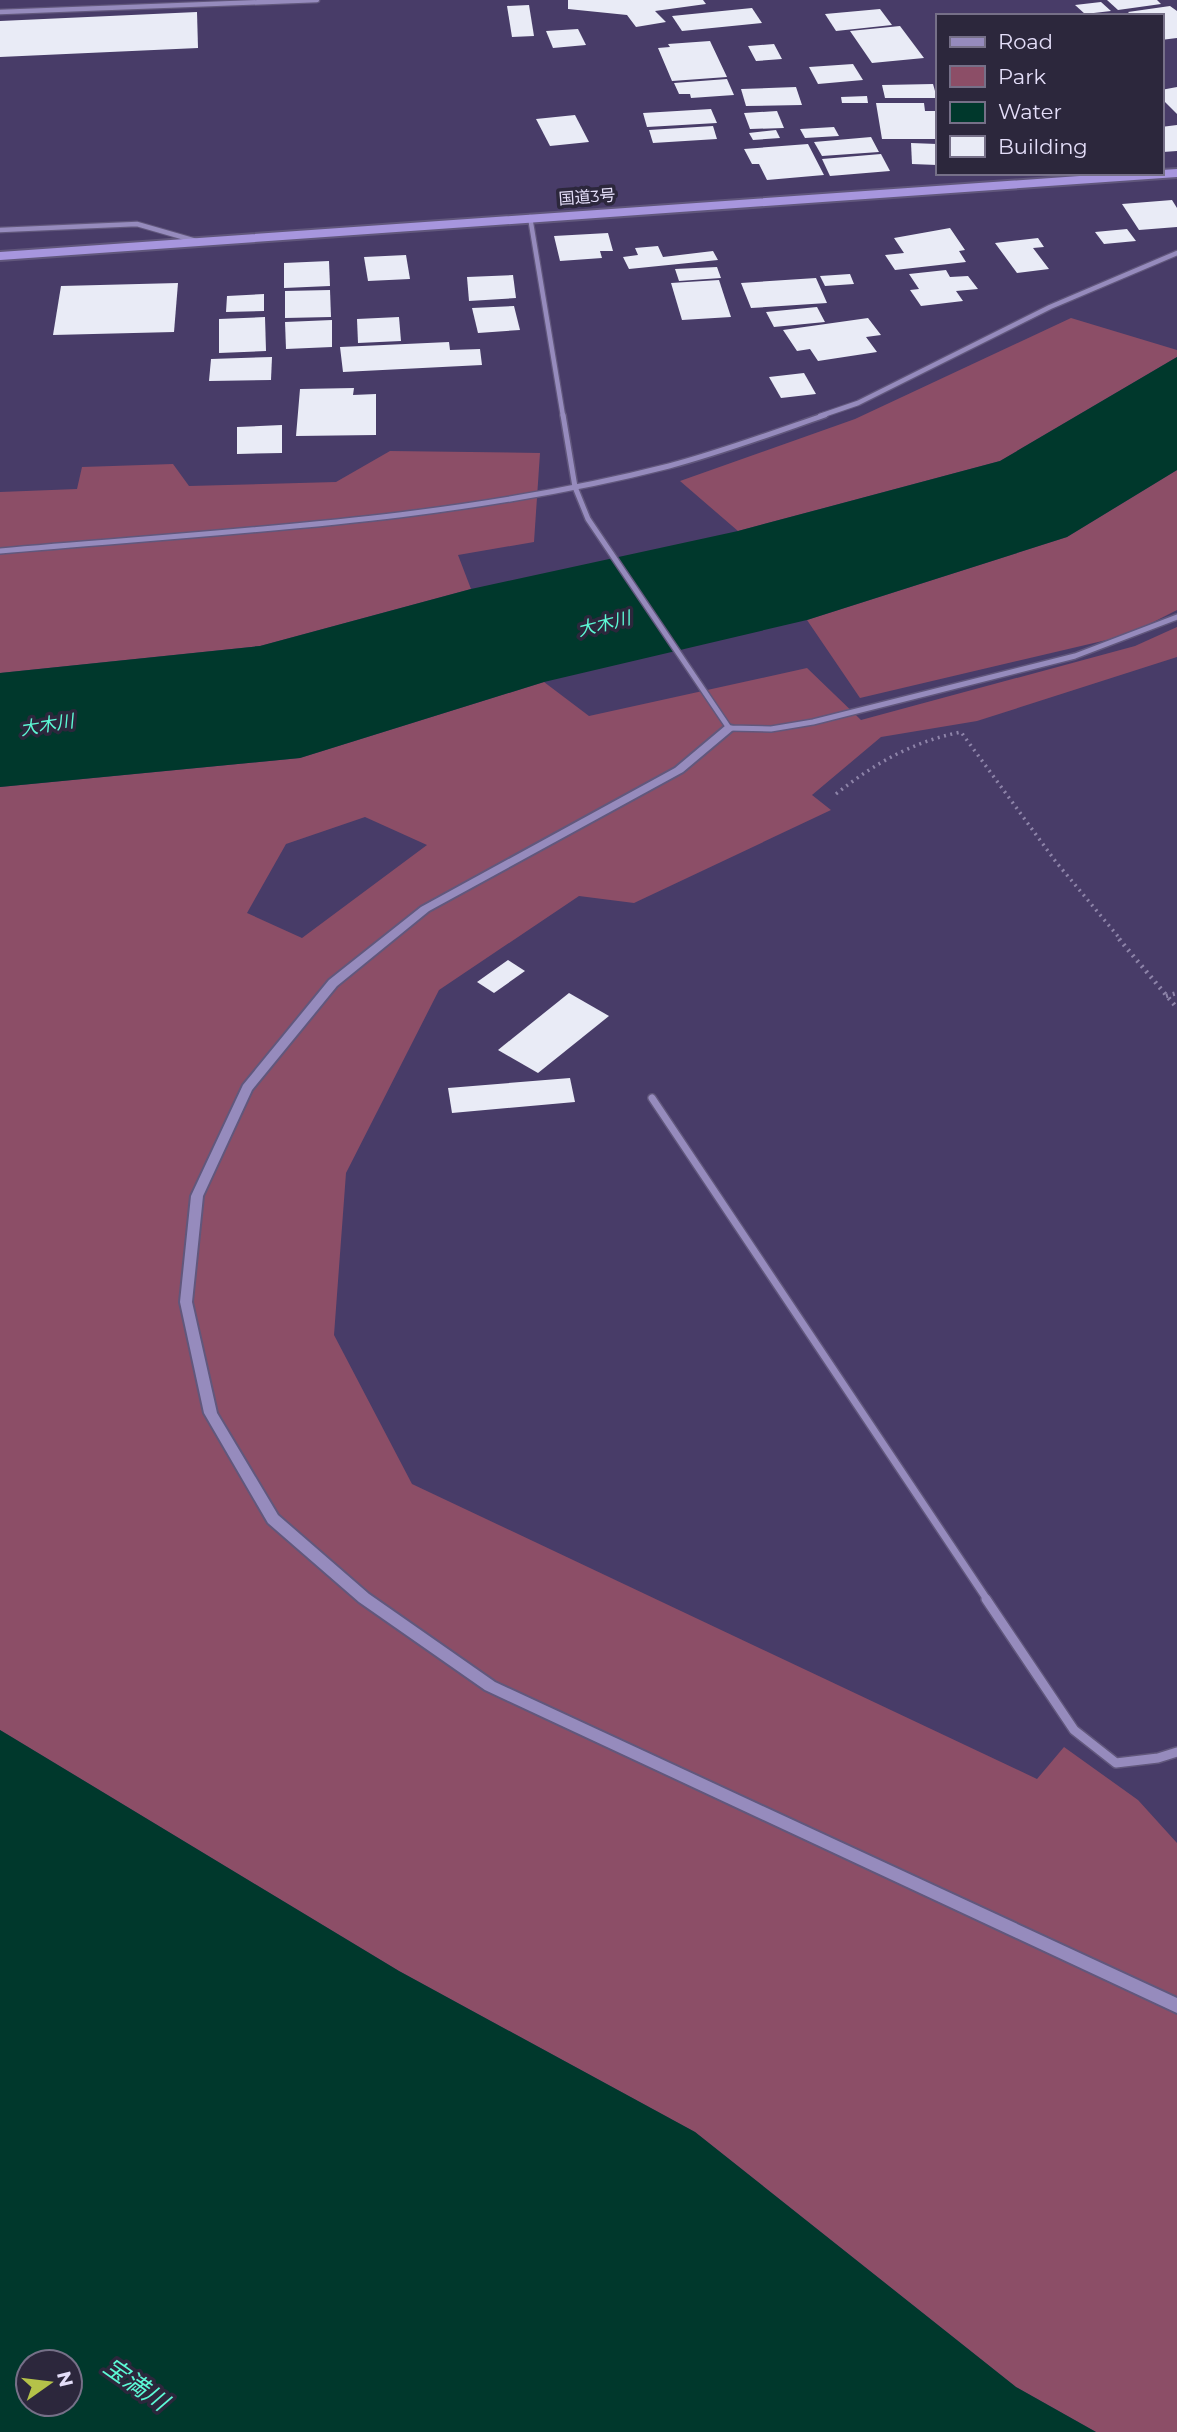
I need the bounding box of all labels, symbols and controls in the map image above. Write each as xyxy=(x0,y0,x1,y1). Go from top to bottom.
legend xyxy=(936,14,1163,175)
text: Road xyxy=(998,29,1053,54)
text: Park xyxy=(998,64,1046,89)
text: Water xyxy=(998,99,1062,124)
text: Building xyxy=(998,134,1088,159)
street label: 国道3号 xyxy=(558,186,616,208)
water label: 大木川 xyxy=(575,606,635,641)
water label: 大木川 xyxy=(19,710,77,740)
north arrow xyxy=(14,2348,84,2418)
water label: 宝満川 xyxy=(98,2351,176,2418)
text: N xyxy=(52,2369,78,2389)

